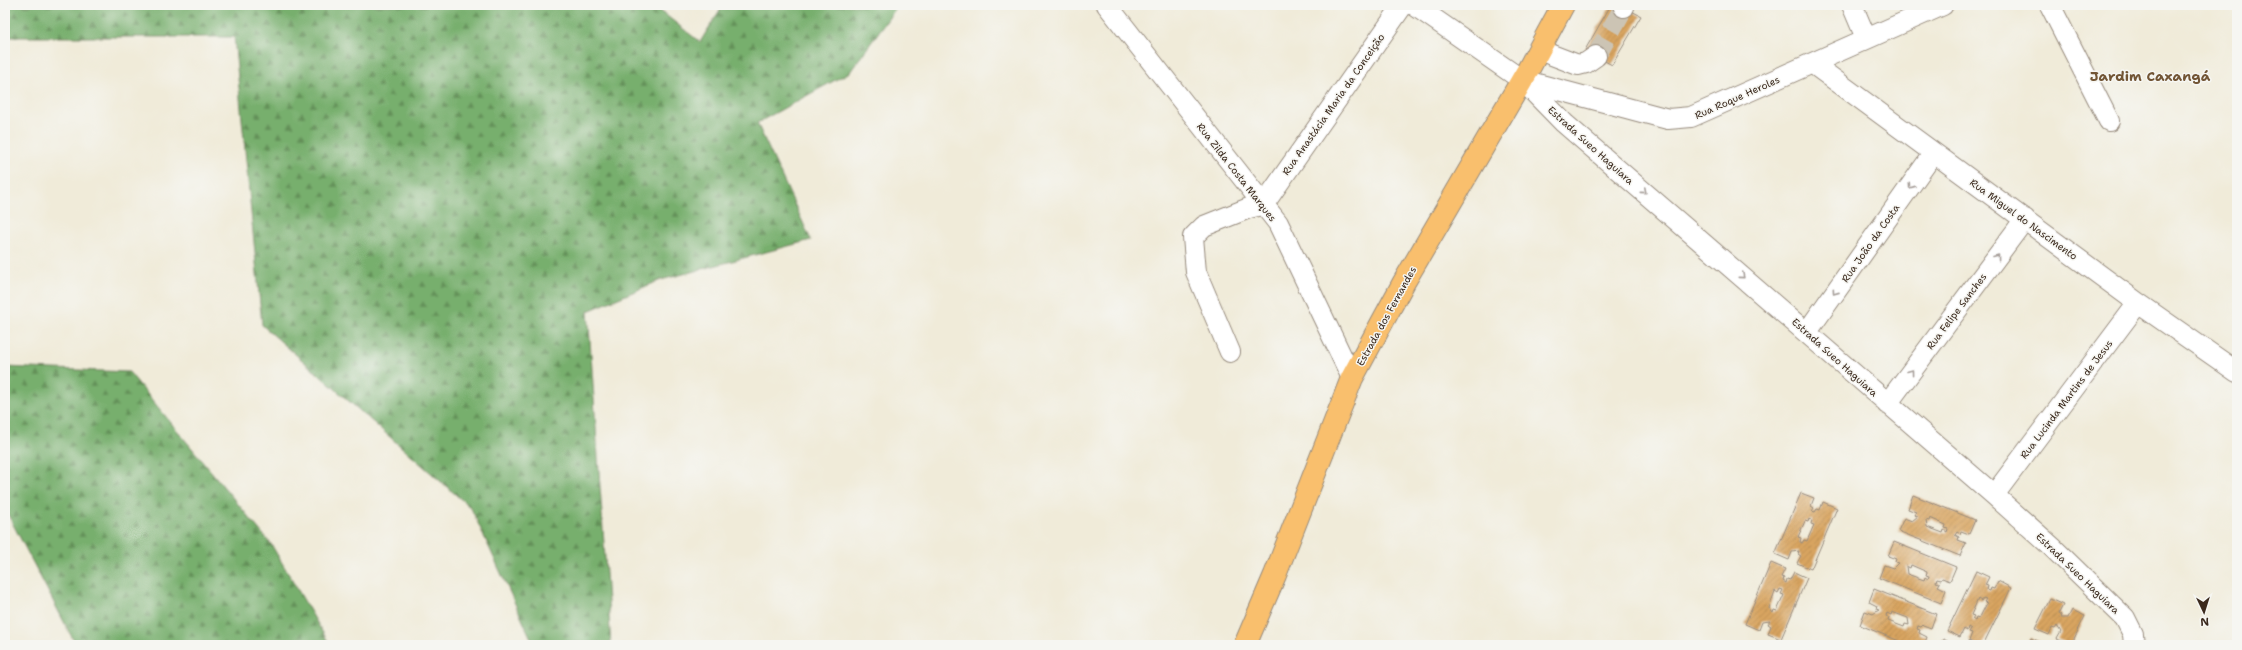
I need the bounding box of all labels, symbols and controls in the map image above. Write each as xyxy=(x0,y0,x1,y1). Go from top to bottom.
street label: Rua Anastácia Maria da Conceição xyxy=(1279,31,1387,178)
district label: Jardim Caxangá xyxy=(2090,67,2211,85)
street label: Rua Roque Heroles xyxy=(1693,73,1782,122)
street label: Estrada Sueo Haguiara xyxy=(1545,103,1637,188)
street label: Rua Zilda Costa Marques xyxy=(1194,120,1279,224)
street label: Rua Miguel do Nascimento xyxy=(1967,176,2080,263)
one-way arrow xyxy=(1908,182,1916,189)
one-way arrow xyxy=(1639,187,1646,194)
street label: Rua João da Costa xyxy=(1839,201,1903,285)
one-way arrow xyxy=(1992,254,2000,261)
street label: Estrada dos Fernandes xyxy=(1354,264,1419,368)
street label: Rua Felipe Sanches xyxy=(1923,270,1989,352)
one-way arrow xyxy=(1738,272,1745,279)
one-way arrow xyxy=(1832,288,1840,295)
street label: Estrada Sueo Haguiara xyxy=(1789,315,1881,400)
street label: Rua Lucinda Martins de Jesus xyxy=(2017,337,2115,461)
one-way arrow xyxy=(1906,370,1913,377)
street label: Estrada Sueo Haguiara xyxy=(2033,530,2123,617)
north arrow xyxy=(2184,592,2224,632)
text: N xyxy=(2200,614,2210,629)

